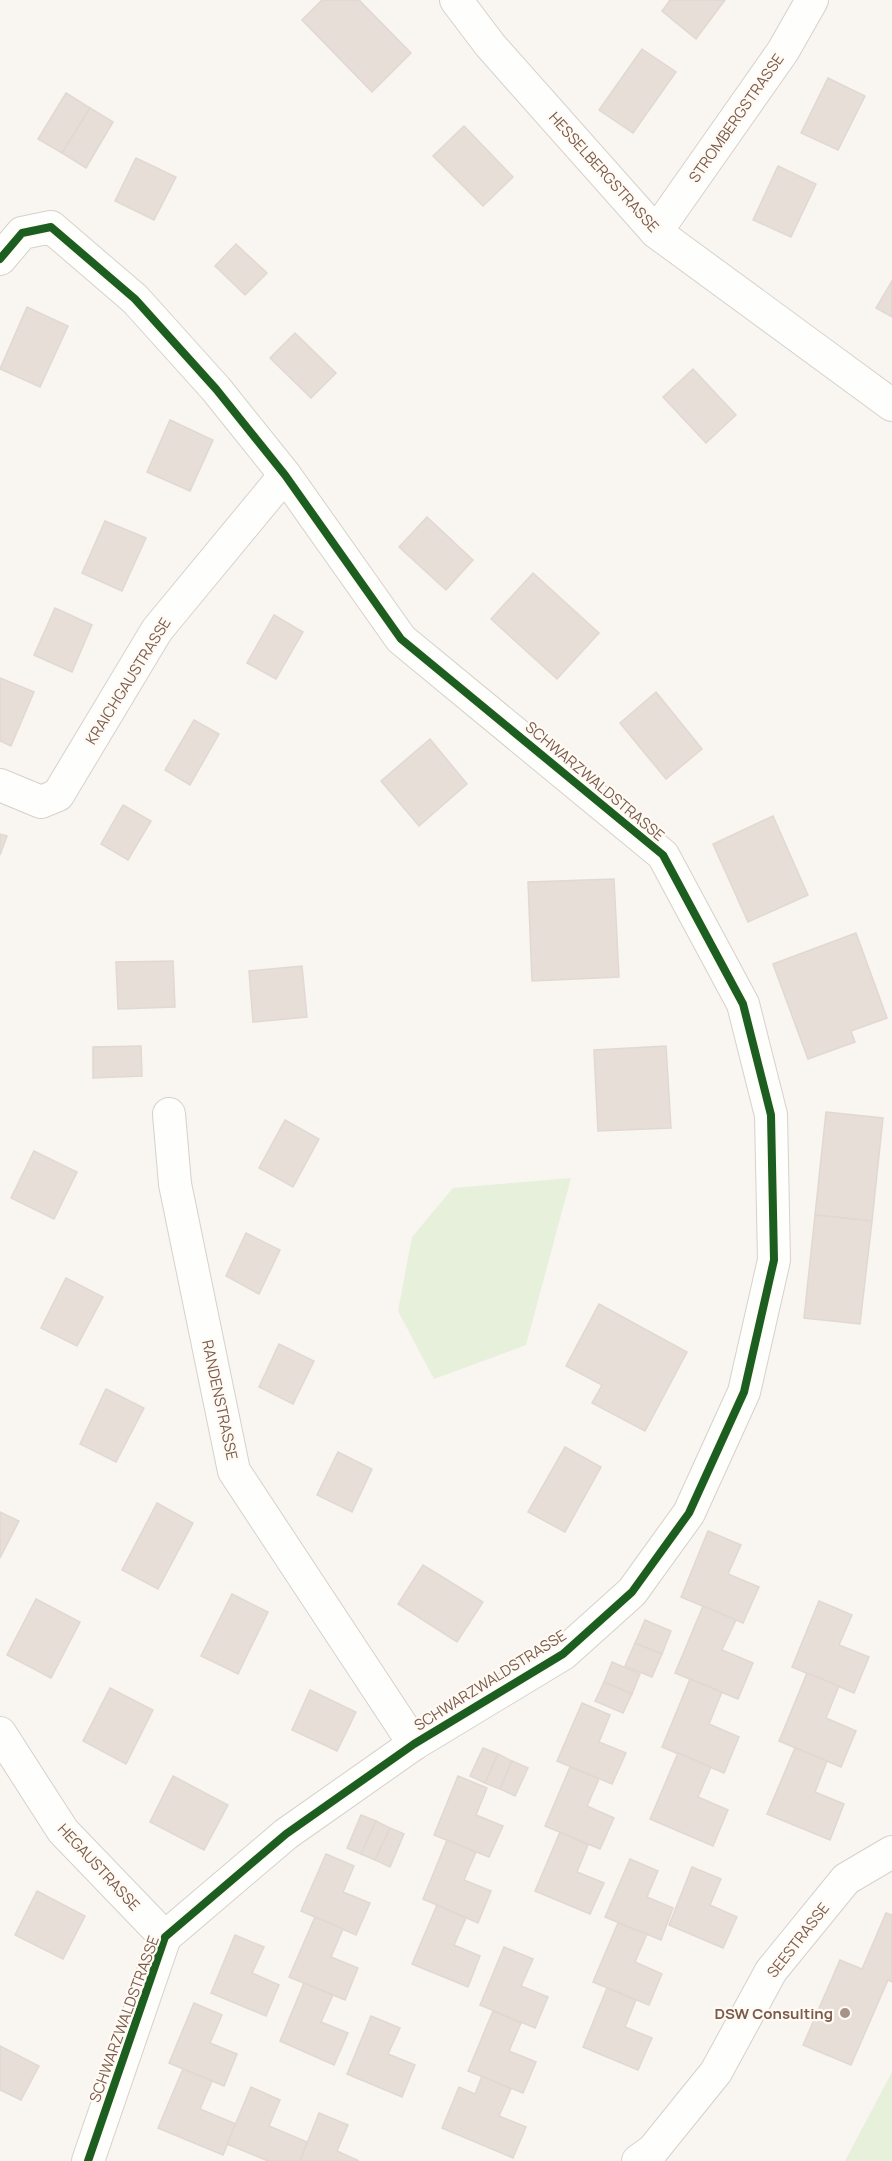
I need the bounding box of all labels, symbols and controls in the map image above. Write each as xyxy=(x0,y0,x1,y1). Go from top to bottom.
street label: STROMBERGSTRASSE xyxy=(684,49,788,187)
street label: HESSELBERGSTRASSE xyxy=(544,107,664,237)
street label: KRAICHGAUSTRASSE xyxy=(80,614,176,748)
street label: SCHWARZWALDSTRASSE xyxy=(521,716,669,846)
street label: RANDENSTRASSE xyxy=(197,1338,243,1462)
street label: SCHWARZWALDSTRASSE xyxy=(410,1625,570,1735)
street label: HEGAUSTRASSE xyxy=(53,1819,145,1915)
street label: SEESTRASSE xyxy=(762,1898,834,1982)
street label: SCHWARZWALDSTRASSE xyxy=(84,1933,164,2105)
place label: DSW Consulting xyxy=(715,2003,833,2024)
marker: DSW Consulting xyxy=(838,2006,852,2020)

